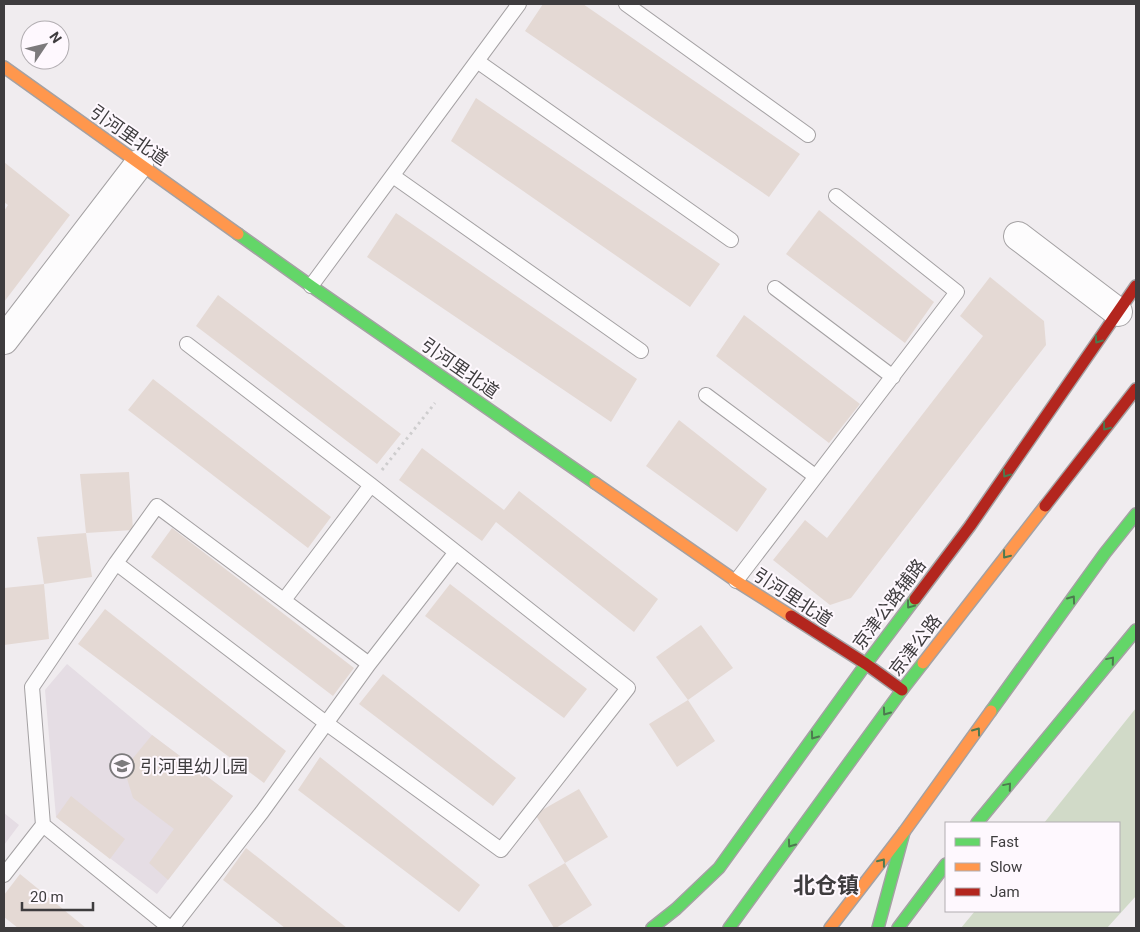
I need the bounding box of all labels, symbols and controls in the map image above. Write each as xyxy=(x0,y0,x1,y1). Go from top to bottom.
north arrow xyxy=(20,20,70,70)
text: N xyxy=(46,29,65,46)
street label: 引河里北道 xyxy=(86,101,172,169)
street label: 引河里北道 xyxy=(417,334,503,402)
one-way arrow xyxy=(1095,334,1104,344)
one-way arrow xyxy=(1104,421,1112,430)
one-way arrow xyxy=(1003,468,1012,478)
one-way arrow xyxy=(1004,549,1012,558)
street label: 京津公路辅路 xyxy=(848,554,930,654)
street label: 引河里北道 xyxy=(750,564,836,630)
one-way arrow xyxy=(1066,595,1075,605)
one-way arrow xyxy=(908,599,916,608)
street label: 京津公路 xyxy=(884,610,946,680)
one-way arrow xyxy=(1106,657,1115,666)
one-way arrow xyxy=(883,706,892,716)
one-way arrow xyxy=(971,727,980,737)
one-way arrow xyxy=(811,730,820,740)
school or university icon: 引河里幼儿园 xyxy=(109,753,135,779)
place label: 引河里幼儿园 xyxy=(140,756,248,777)
one-way arrow xyxy=(1002,782,1011,791)
legend xyxy=(945,822,1120,912)
text: Fast xyxy=(990,833,1019,851)
one-way arrow xyxy=(787,838,797,847)
text: Slow xyxy=(990,858,1022,876)
one-way arrow xyxy=(876,859,884,868)
district label: 北仓镇 xyxy=(793,873,859,898)
scale bar xyxy=(22,880,94,912)
text: Jam xyxy=(990,883,1020,901)
text: 20 m xyxy=(30,888,64,906)

